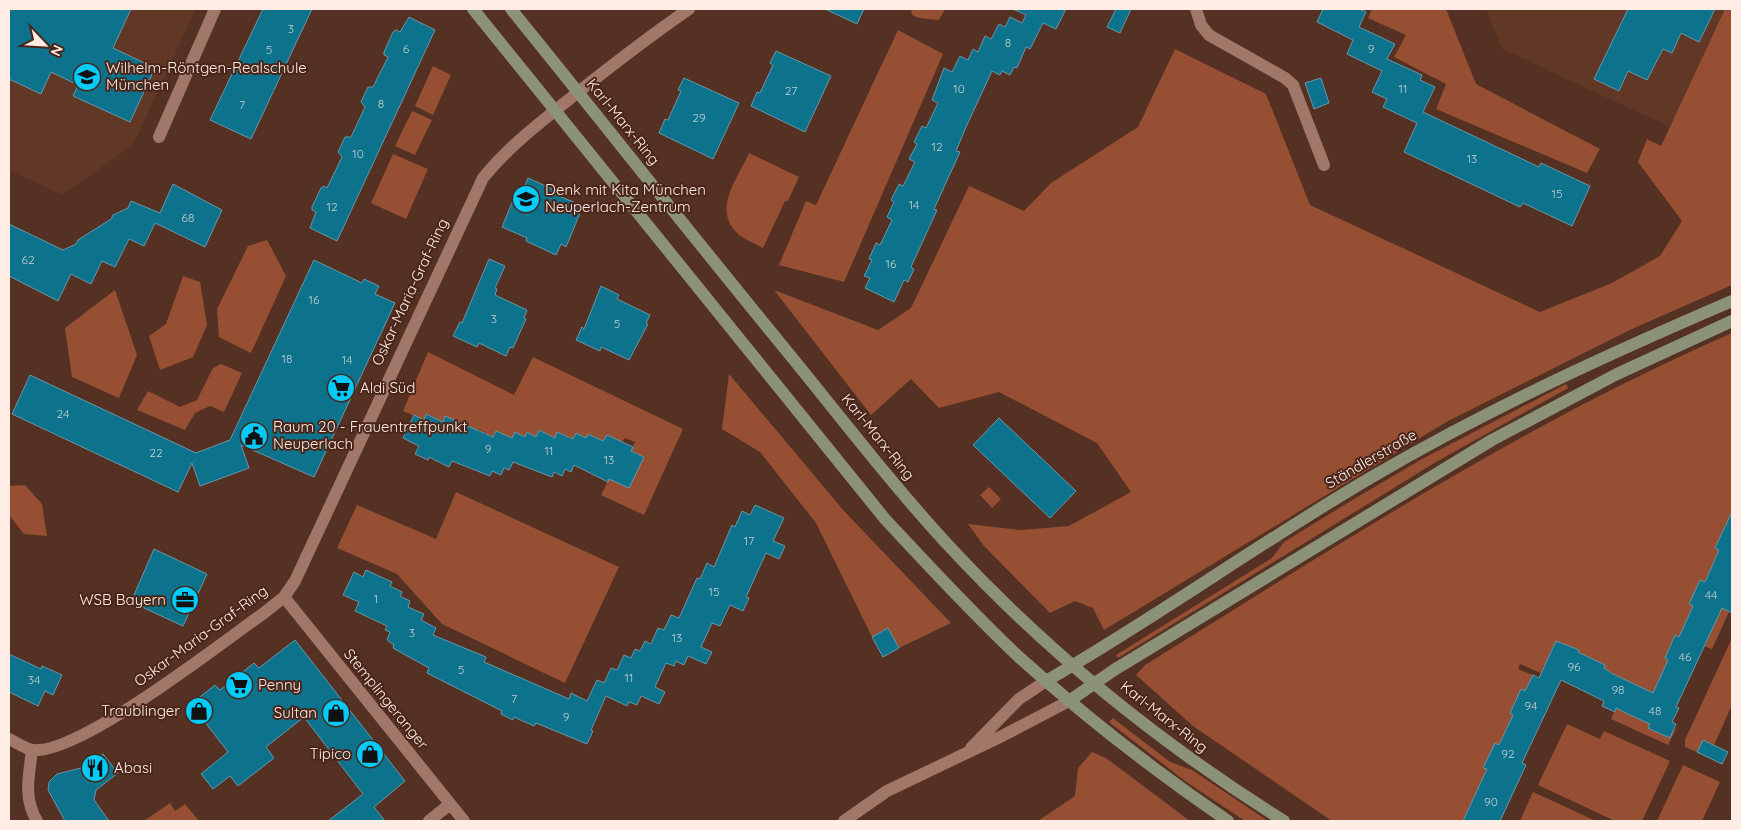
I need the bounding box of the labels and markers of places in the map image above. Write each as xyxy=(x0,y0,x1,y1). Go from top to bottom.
place label: Wilhelm-Röntgen-Realschule München xyxy=(106,58,307,94)
school or university icon: Wilhelm-Röntgen-Realschule München xyxy=(72,62,102,92)
place label: Denk mit Kita München Neuperlach-Zentrum xyxy=(545,180,706,216)
school or university icon: Denk mit Kita München Neuperlach-Zentrum xyxy=(511,184,541,214)
supermarket icon: Aldi Süd xyxy=(326,373,356,403)
place label: Aldi Süd xyxy=(360,378,415,397)
place label: Raum 20 - Frauentreffpunkt Neuperlach xyxy=(273,417,467,453)
public building icon: Raum 20 - Frauentreffpunkt Neuperlach xyxy=(239,421,269,451)
office icon: WSB Bayern xyxy=(170,585,200,615)
place label: WSB Bayern xyxy=(79,590,166,609)
supermarket icon: Penny xyxy=(224,670,254,700)
place label: Penny xyxy=(258,675,301,694)
shop icon: Traublinger xyxy=(184,696,214,726)
shop icon: Sultan xyxy=(321,698,351,728)
place label: Traublinger xyxy=(101,701,180,720)
place label: Sultan xyxy=(274,703,317,722)
shop icon: Tipico xyxy=(355,739,385,769)
place label: Tipico xyxy=(310,744,351,763)
restaurant icon: Abasi xyxy=(80,753,110,783)
place label: Abasi xyxy=(114,758,152,777)

